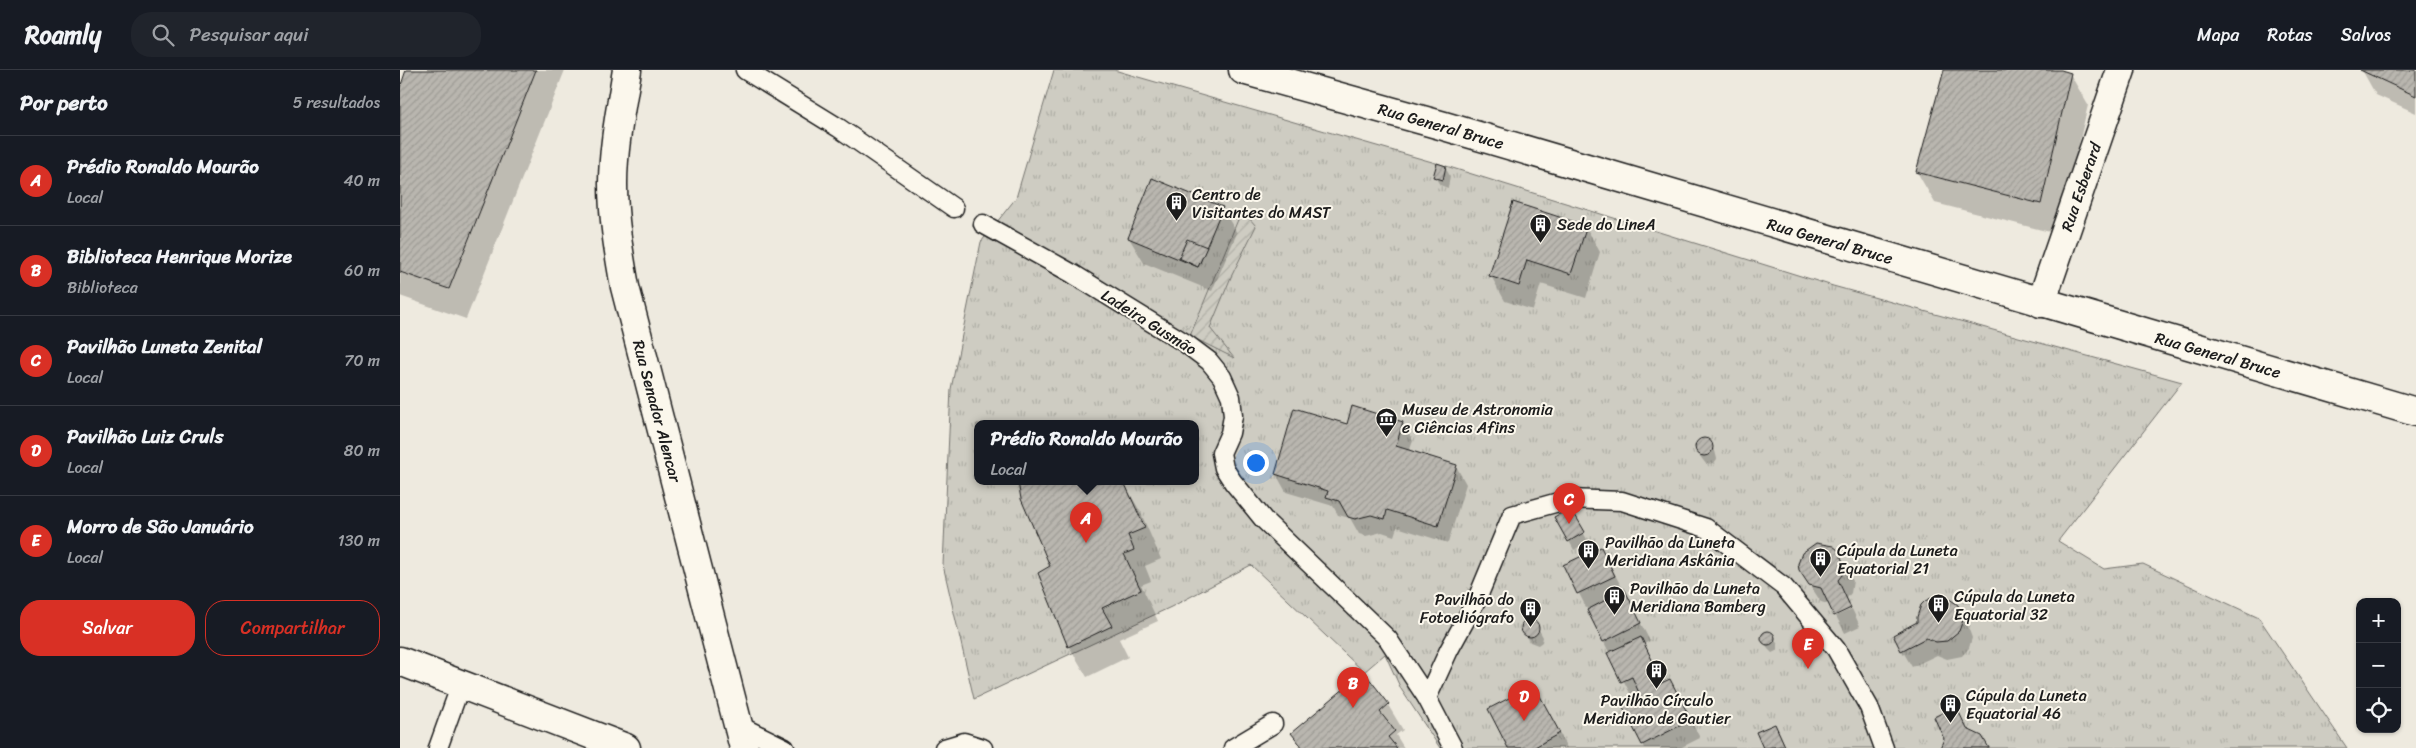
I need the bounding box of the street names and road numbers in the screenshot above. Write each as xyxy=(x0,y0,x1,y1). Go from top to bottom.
street label: Rua General Bruce xyxy=(1375,94,1507,158)
street label: Rua Esberard xyxy=(2052,137,2110,235)
street label: Rua General Bruce xyxy=(1764,209,1896,273)
street label: Ladeira Gusmão xyxy=(1095,281,1203,363)
street label: Rua General Bruce xyxy=(2152,323,2284,387)
street label: Rua Senador Alencar xyxy=(624,337,690,487)

